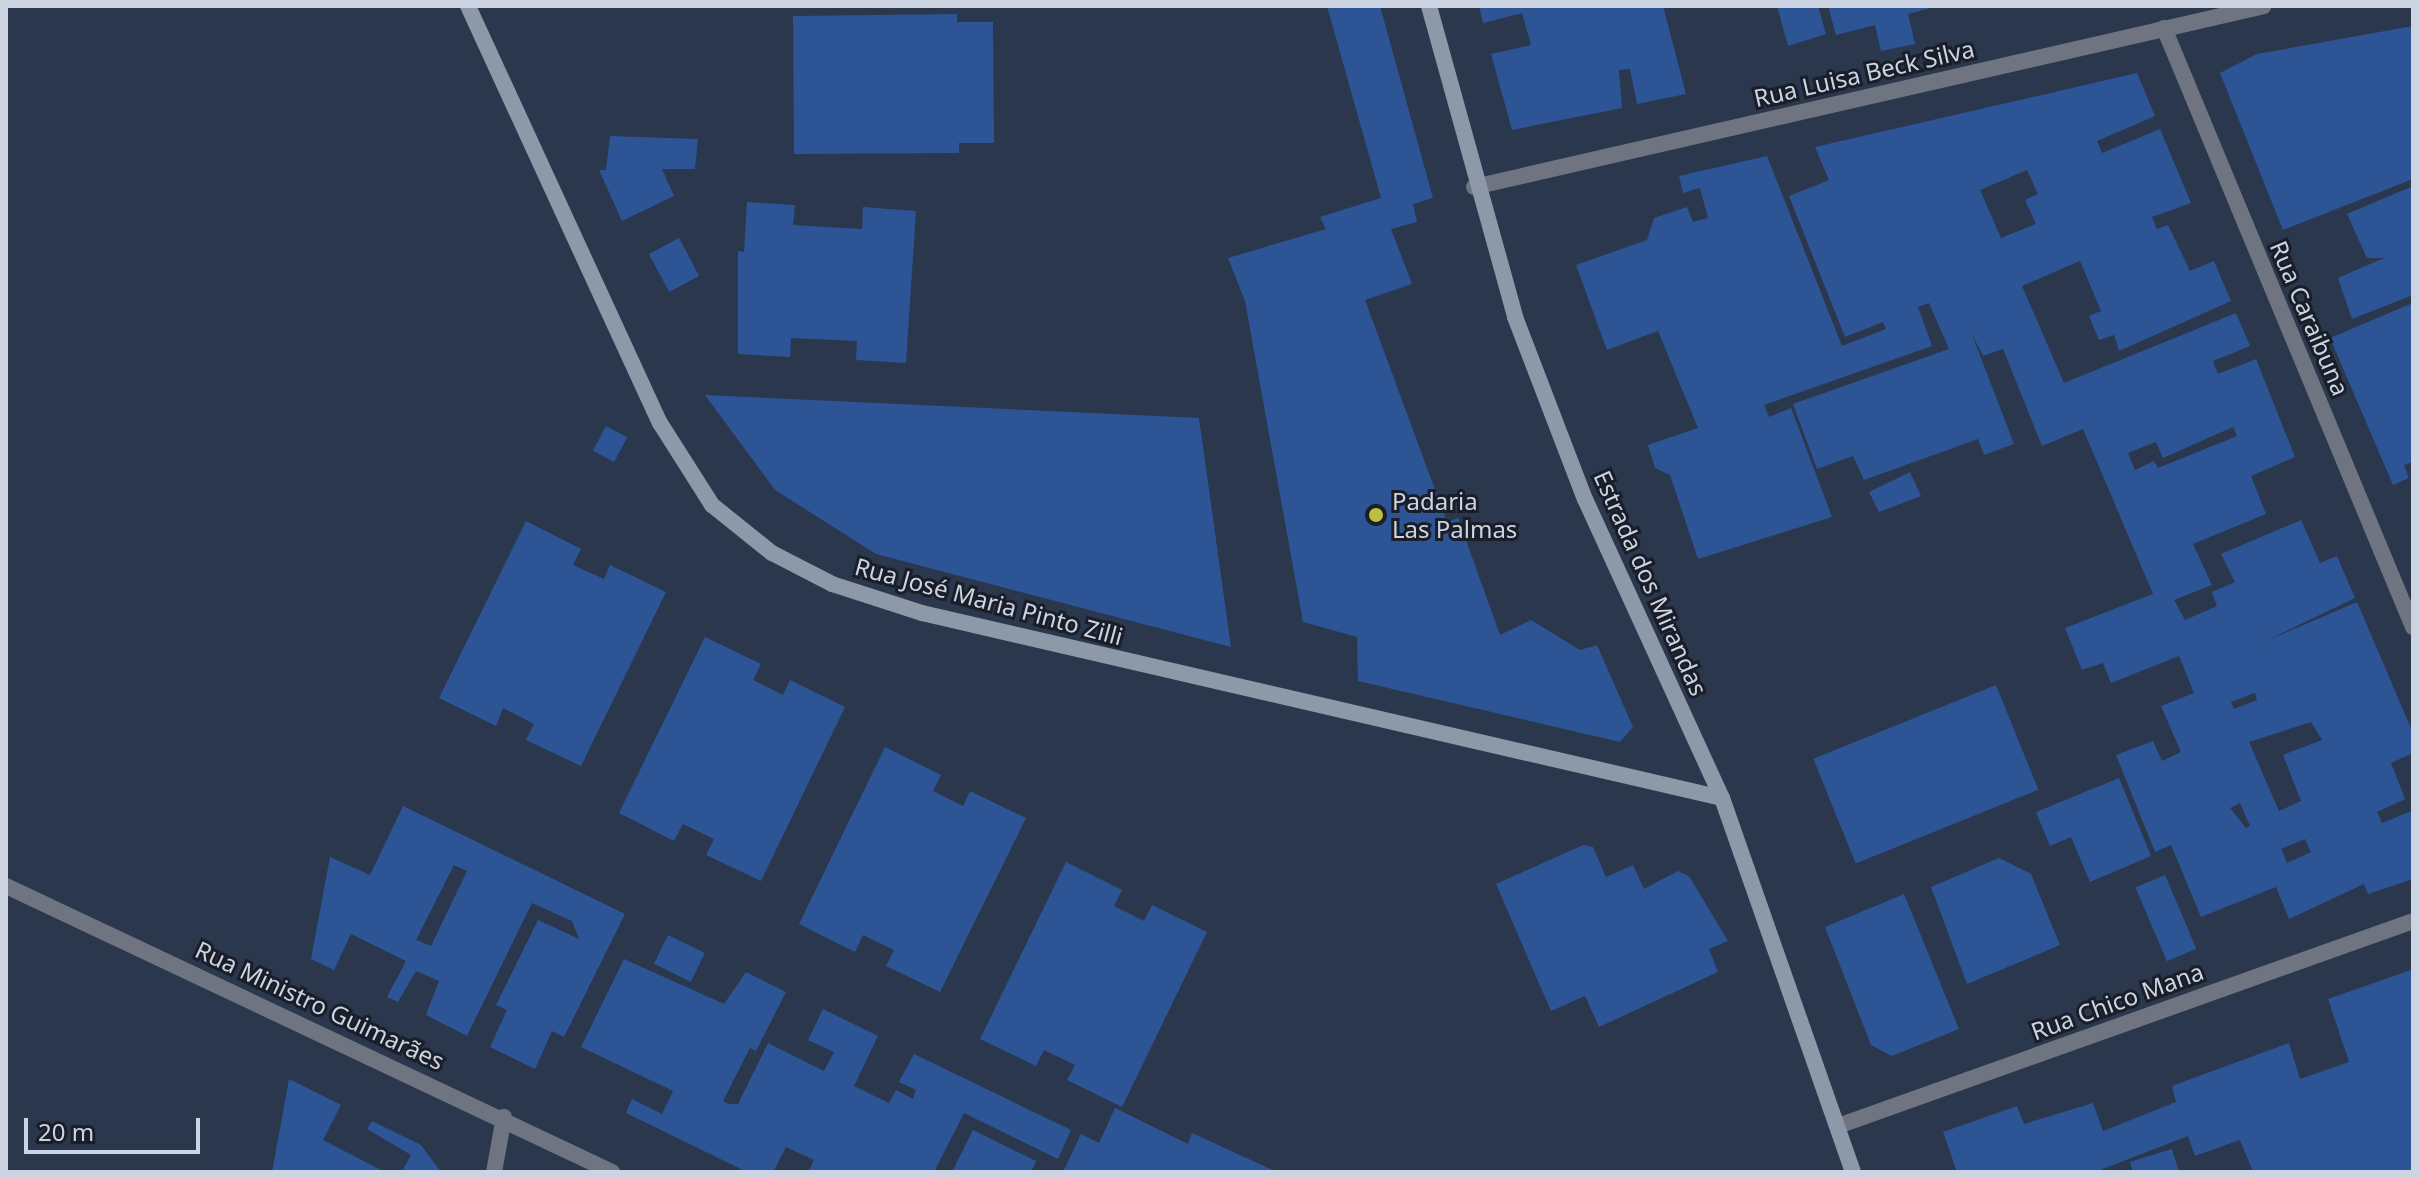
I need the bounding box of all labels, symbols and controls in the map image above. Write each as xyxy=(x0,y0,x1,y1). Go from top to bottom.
street label: Rua Luisa Beck Silva xyxy=(1751,34,1977,112)
street label: Rua Caraibuna xyxy=(2264,236,2356,400)
street label: Estrada dos Mirandas xyxy=(1588,466,1714,700)
place label: Padaria Las Palmas xyxy=(1392,487,1517,543)
marker: Padaria Las Palmas xyxy=(1367,506,1385,524)
street label: Rua José Maria Pinto Zilli xyxy=(852,551,1126,651)
street label: Rua Ministro Guimarães xyxy=(191,935,449,1075)
street label: Rua Chico Mana xyxy=(2027,956,2207,1046)
scale bar xyxy=(28,1102,204,1152)
text: 20 m xyxy=(38,1115,94,1148)

